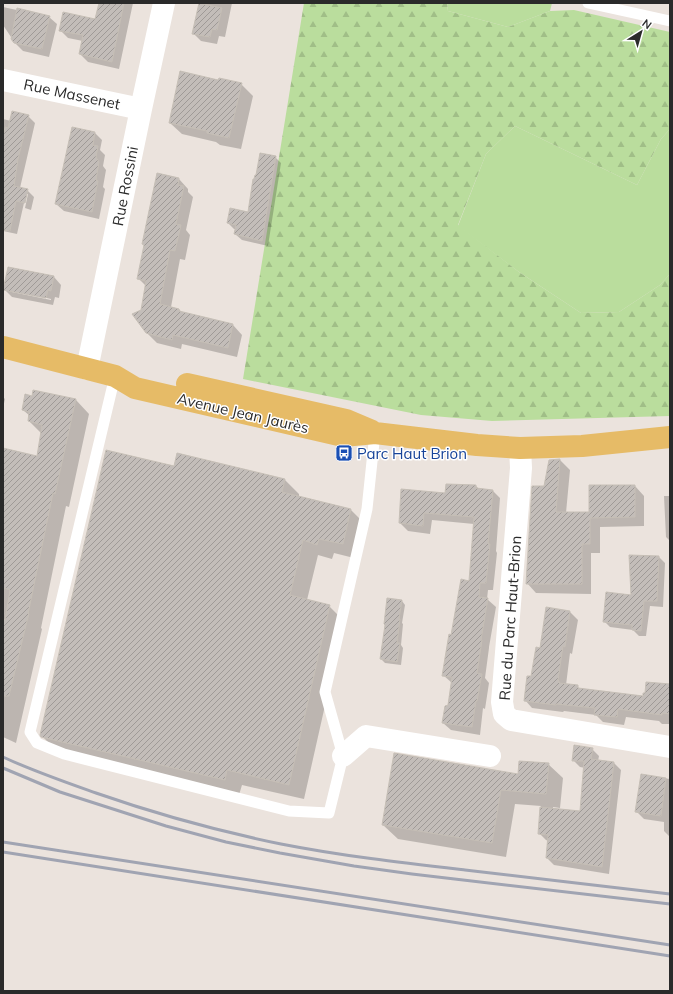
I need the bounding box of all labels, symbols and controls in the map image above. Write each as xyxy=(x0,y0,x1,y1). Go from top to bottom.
north arrow xyxy=(621,12,661,52)
text: N xyxy=(639,16,655,32)
street label: Rue Massenet xyxy=(22,74,122,114)
street label: Rue Rossini xyxy=(108,145,142,227)
street label: Avenue Jean Jaurès xyxy=(175,389,311,437)
bus stop icon: Parc Haut Brion xyxy=(334,443,354,463)
place label: Parc Haut Brion xyxy=(357,444,467,463)
street label: Rue du Parc Haut-Brion xyxy=(495,535,525,701)

